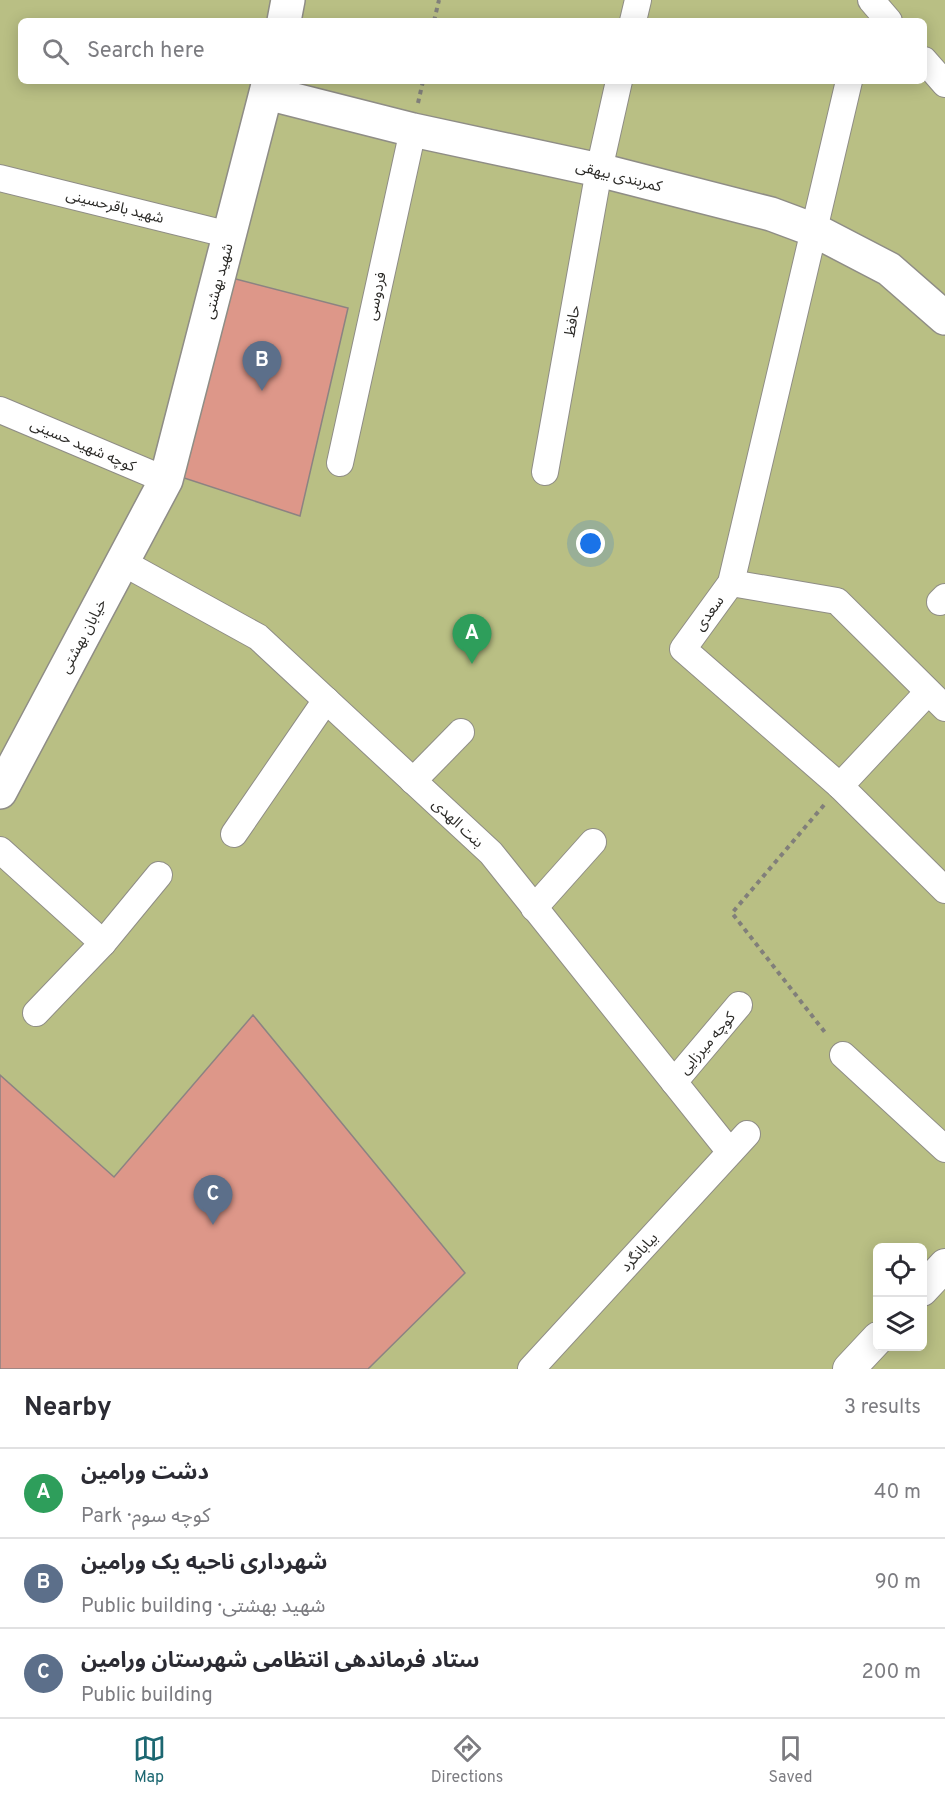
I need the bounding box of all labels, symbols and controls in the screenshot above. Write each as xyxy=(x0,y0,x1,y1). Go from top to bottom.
search box xyxy=(18,18,927,84)
icon: search xyxy=(39,35,72,68)
text: Search here xyxy=(87,38,205,65)
street label: کمربندی بیهقی xyxy=(574,158,664,198)
street label: شهید باقرحسینی xyxy=(64,186,166,229)
street label: شهید بهشتی xyxy=(200,241,239,321)
street label: فردوسی xyxy=(363,270,392,322)
street label: حافظ xyxy=(561,304,586,339)
pin: B xyxy=(242,342,282,391)
street label: کوچه شهید حسینی xyxy=(27,416,139,477)
your location xyxy=(576,529,605,558)
street label: سعدی xyxy=(691,592,729,635)
street label: خیابان بهشتی xyxy=(57,596,112,677)
pin: A xyxy=(452,614,492,664)
street label: بنت الهدی xyxy=(427,795,487,853)
street label: کوچه میرزایی xyxy=(676,1008,741,1079)
pin: C xyxy=(194,1176,232,1225)
street label: بیابانگرد xyxy=(617,1229,663,1277)
map controls xyxy=(873,1243,927,1351)
button: locate xyxy=(873,1243,927,1297)
button: layers xyxy=(873,1297,927,1351)
text: Nearby xyxy=(24,1392,112,1425)
text: 3 results xyxy=(844,1395,921,1421)
text: دشت ورامین xyxy=(81,1460,209,1487)
text: A xyxy=(36,1480,51,1506)
text: 40 m xyxy=(874,1480,921,1506)
text: Park · کوچه سوم xyxy=(81,1504,210,1530)
text: شهرداری ناحیه یک ورامین xyxy=(81,1550,327,1577)
text: B xyxy=(37,1570,50,1596)
text: 90 m xyxy=(875,1570,921,1596)
text: Public building · شهید بهشتی xyxy=(81,1594,326,1620)
text: ستاد فرماندهی انتظامی شهرستان ورامین xyxy=(81,1648,479,1675)
text: C xyxy=(37,1660,50,1686)
text: 200 m xyxy=(862,1660,921,1686)
text: Public building xyxy=(81,1683,213,1709)
tab: Map xyxy=(133,1732,166,1788)
tab: Directions xyxy=(431,1732,503,1788)
tab: Saved xyxy=(768,1732,812,1788)

